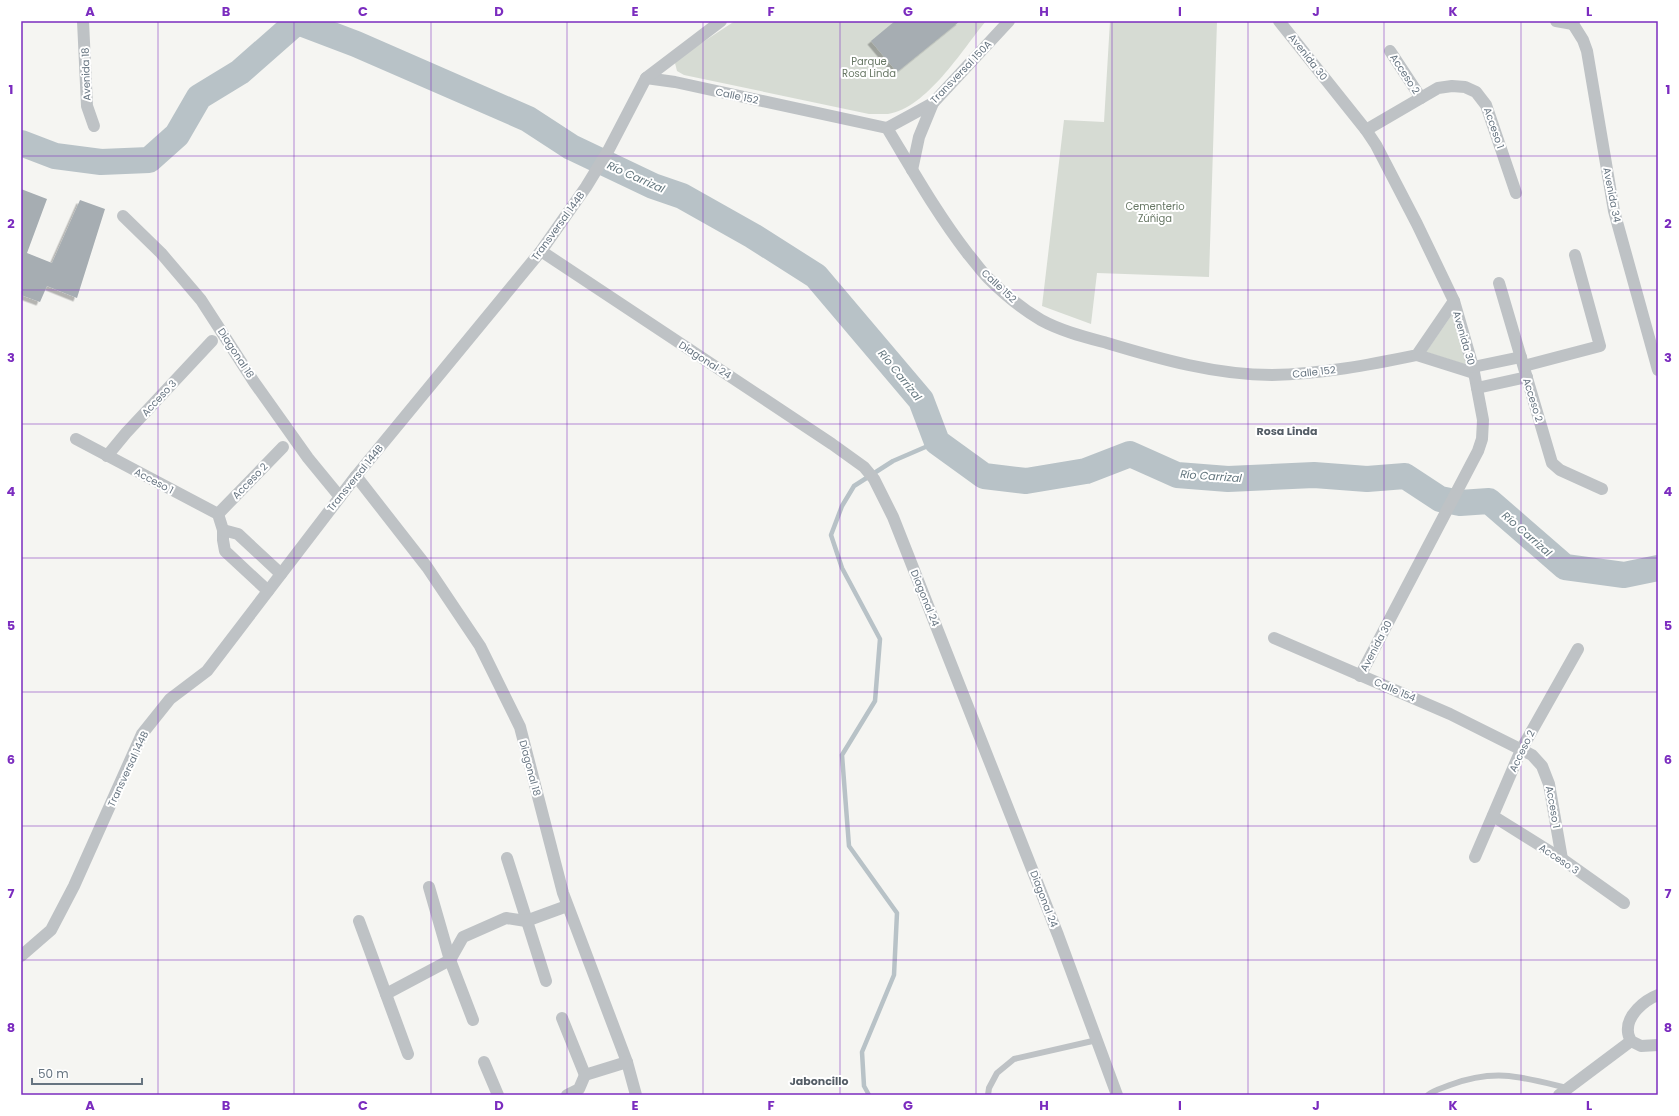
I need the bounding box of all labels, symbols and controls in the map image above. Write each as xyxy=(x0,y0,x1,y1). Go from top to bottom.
text: A xyxy=(85,2,95,21)
text: B xyxy=(222,2,231,21)
text: C xyxy=(358,2,368,21)
text: D xyxy=(494,2,504,21)
text: E xyxy=(631,2,639,21)
text: F xyxy=(767,2,775,21)
text: G xyxy=(903,2,913,21)
text: H xyxy=(1039,2,1049,21)
text: I xyxy=(1178,2,1182,21)
text: J xyxy=(1312,2,1320,21)
text: K xyxy=(1448,2,1458,21)
text: L xyxy=(1586,2,1592,21)
street label: Avenida 30 xyxy=(1285,30,1331,84)
street label: Transversal 150A xyxy=(927,37,995,107)
street label: Avenida 18 xyxy=(78,47,94,101)
street label: Acceso 2 xyxy=(1386,51,1424,97)
park label: Parque Rosa Linda xyxy=(842,54,896,81)
text: 1 xyxy=(9,80,13,99)
text: 1 xyxy=(1666,80,1670,99)
street label: Calle 152 xyxy=(714,84,760,108)
street label: Acceso 1 xyxy=(1480,105,1508,151)
water label: Río Carrizal xyxy=(605,157,668,197)
street label: Avenida 34 xyxy=(1599,166,1625,224)
street label: Transversal 144B xyxy=(528,188,588,264)
park label: Cementerio Zúñiga xyxy=(1125,199,1185,226)
text: 2 xyxy=(7,214,15,233)
text: 2 xyxy=(1664,214,1672,233)
street label: Calle 152 xyxy=(978,266,1020,306)
street label: Avenida 30 xyxy=(1449,309,1479,367)
street label: Diagonal 18 xyxy=(214,325,258,381)
street label: Diagonal 24 xyxy=(676,337,734,383)
water label: Río Carrizal xyxy=(874,346,926,404)
text: 3 xyxy=(7,348,15,367)
text: 3 xyxy=(1664,348,1672,367)
street label: Calle 152 xyxy=(1292,362,1337,382)
street label: Acceso 3 xyxy=(138,376,180,420)
street label: Acceso 2 xyxy=(1519,376,1547,424)
district label: Rosa Linda xyxy=(1257,423,1317,439)
street label: Transversal 144B xyxy=(323,441,387,515)
street label: Acceso 2 xyxy=(229,459,271,502)
street label: Acceso 1 xyxy=(132,464,176,498)
water label: Río Carrizal xyxy=(1180,466,1243,486)
text: 4 xyxy=(7,482,16,501)
text: 4 xyxy=(1664,482,1673,501)
water label: Río Carrizal xyxy=(1498,508,1556,560)
street label: Diagonal 24 xyxy=(907,567,943,629)
text: 5 xyxy=(7,616,15,635)
text: 5 xyxy=(1664,616,1672,635)
street label: Avenida 30 xyxy=(1356,618,1396,674)
street label: Calle 154 xyxy=(1372,674,1418,706)
street label: Acceso 2 xyxy=(1505,727,1539,775)
street label: Transversal 144B xyxy=(104,729,152,809)
street label: Diagonal 18 xyxy=(515,738,545,798)
text: 6 xyxy=(7,750,15,769)
text: 6 xyxy=(1664,750,1672,769)
street label: Acceso 1 xyxy=(1542,785,1564,829)
street label: Acceso 3 xyxy=(1536,840,1582,878)
street label: Diagonal 24 xyxy=(1026,868,1062,930)
text: 7 xyxy=(8,884,15,903)
text: 7 xyxy=(1665,884,1672,903)
text: 8 xyxy=(7,1018,15,1037)
text: 8 xyxy=(1664,1018,1672,1037)
scale bar xyxy=(32,1060,142,1086)
text: 50 m xyxy=(38,1065,69,1082)
district label: Jaboncillo xyxy=(789,1073,849,1089)
text: A xyxy=(85,1096,95,1115)
text: B xyxy=(222,1096,231,1115)
text: C xyxy=(358,1096,368,1115)
text: D xyxy=(494,1096,504,1115)
text: E xyxy=(631,1096,639,1115)
text: F xyxy=(767,1096,775,1115)
text: G xyxy=(903,1096,913,1115)
text: H xyxy=(1039,1096,1049,1115)
text: I xyxy=(1178,1096,1182,1115)
text: J xyxy=(1312,1096,1320,1115)
text: K xyxy=(1448,1096,1458,1115)
text: L xyxy=(1586,1096,1592,1115)

